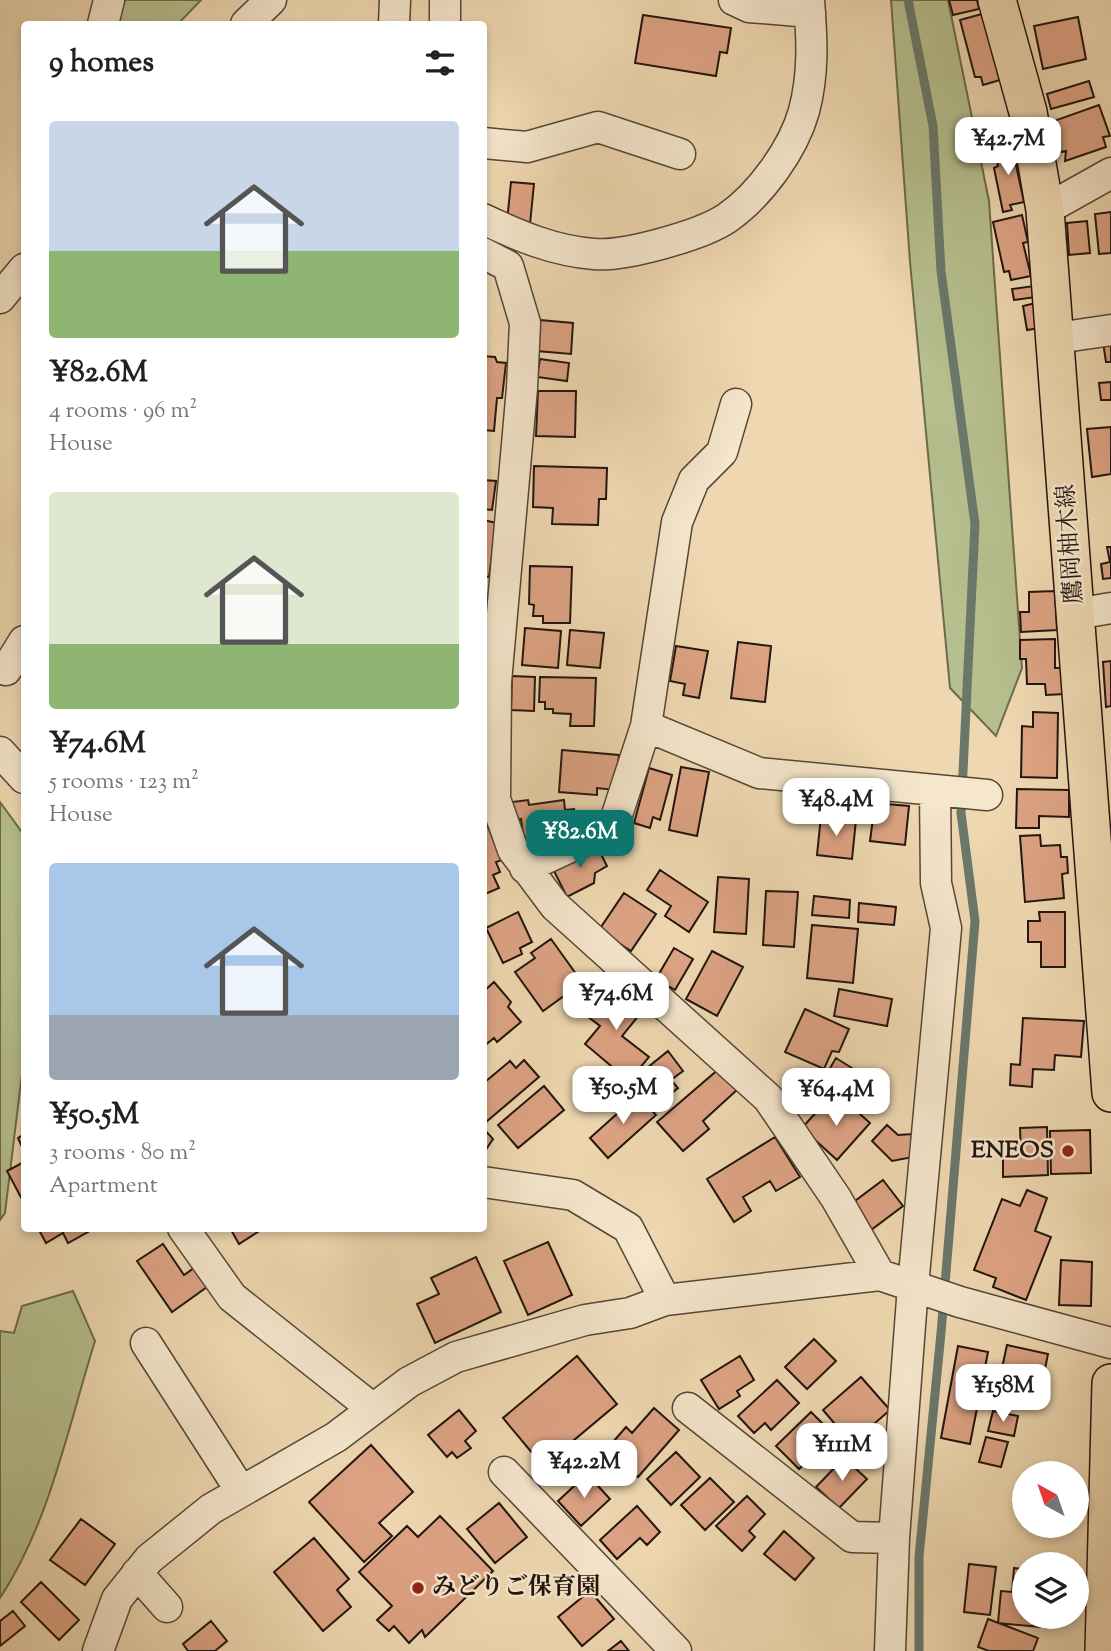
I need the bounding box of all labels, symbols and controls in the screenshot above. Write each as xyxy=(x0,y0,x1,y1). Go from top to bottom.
text: 9 homes xyxy=(49,42,154,85)
icon: filters xyxy=(421,44,459,82)
pin: ¥42.7M xyxy=(951,118,1065,177)
text: ¥42.7M xyxy=(971,123,1045,156)
icon: home xyxy=(191,166,317,292)
text: ¥82.6M xyxy=(49,352,148,395)
text: 4 rooms · 96 m² xyxy=(49,395,197,428)
text: House xyxy=(49,428,113,461)
street label: 鷹岡柚木線 xyxy=(1050,483,1092,605)
icon: home xyxy=(191,537,317,663)
text: ¥74.6M xyxy=(49,723,146,766)
text: 5 rooms · 123 m² xyxy=(49,766,199,799)
pin: ¥48.4M xyxy=(779,778,893,838)
text: ¥48.4M xyxy=(799,784,873,817)
text: House xyxy=(49,799,113,832)
pin: ¥82.6M xyxy=(523,810,637,870)
text: ¥82.6M xyxy=(542,816,618,849)
icon: home xyxy=(191,908,317,1034)
pin: ¥74.6M xyxy=(559,972,673,1032)
text: ¥74.6M xyxy=(579,978,653,1011)
pin: ¥50.5M xyxy=(566,1066,680,1126)
pin: ¥64.4M xyxy=(779,1068,893,1128)
text: ¥50.5M xyxy=(588,1072,658,1105)
text: ¥64.4M xyxy=(798,1074,874,1107)
text: ¥50.5M xyxy=(49,1094,139,1137)
place label: ENEOS xyxy=(971,1134,1054,1168)
text: 3 rooms · 80 m² xyxy=(49,1137,196,1170)
marker: ENEOS xyxy=(1060,1143,1076,1159)
text: Apartment xyxy=(49,1170,158,1203)
pin: ¥158M xyxy=(954,1364,1052,1424)
text: ¥158M xyxy=(972,1370,1034,1403)
pin: ¥111M xyxy=(793,1424,891,1483)
text: ¥111M xyxy=(812,1429,872,1462)
pin: ¥42.2M xyxy=(527,1440,641,1500)
text: ¥42.2M xyxy=(547,1446,621,1479)
north arrow xyxy=(1012,1461,1088,1538)
map controls xyxy=(1012,1461,1089,1629)
button: layers xyxy=(1012,1552,1089,1629)
place label: みどりご保育園 xyxy=(432,1571,600,1605)
marker: みどりご保育園 xyxy=(410,1580,426,1596)

